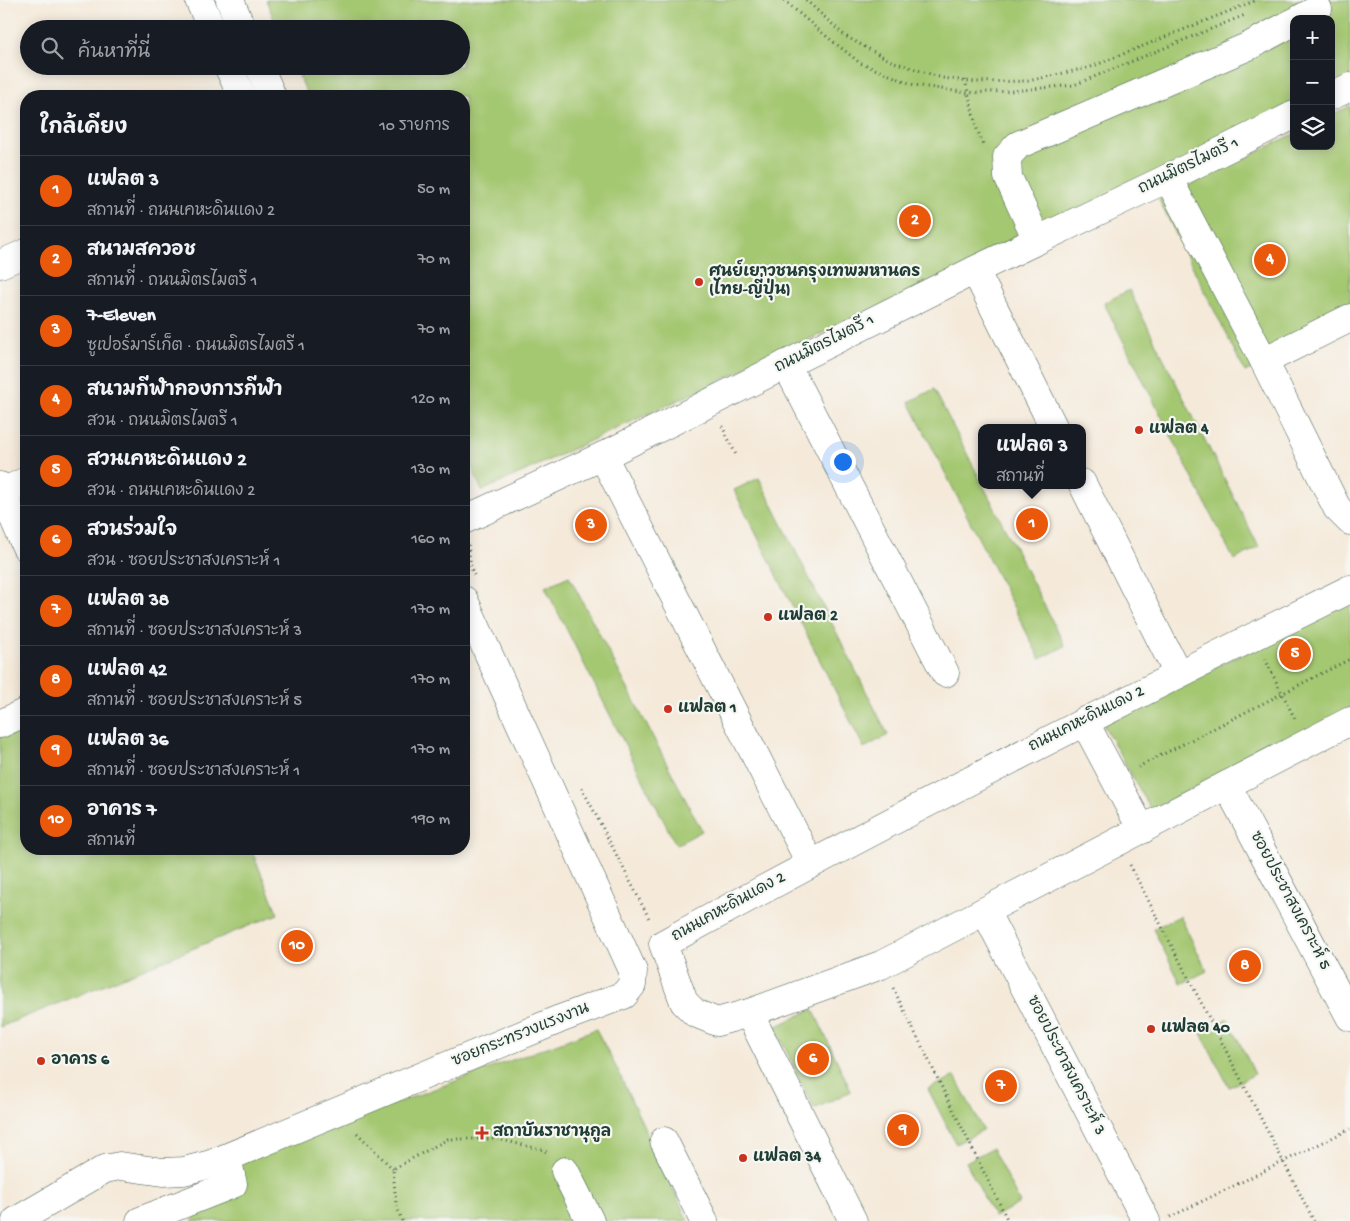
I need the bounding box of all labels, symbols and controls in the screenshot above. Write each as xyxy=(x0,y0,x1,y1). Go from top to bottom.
map controls xyxy=(1290,15,1335,150)
button: + xyxy=(1290,15,1335,60)
search box xyxy=(20,20,470,75)
icon: search xyxy=(38,34,66,62)
text: ค้นหาที่นี่ xyxy=(78,42,150,65)
button: − xyxy=(1290,60,1335,105)
button: layers xyxy=(1290,105,1335,150)
text: ใกล้เคียง xyxy=(40,117,127,142)
text: 10 รายการ xyxy=(379,118,450,137)
street label: ถนนมิตรไมตรี 1 xyxy=(1134,130,1242,199)
text: แฟลต 3 xyxy=(87,170,159,193)
text: 1 xyxy=(53,181,59,200)
text: 50 m xyxy=(417,181,450,200)
pin: 2 xyxy=(899,202,931,240)
text: สถานที่ · ถนนเคหะดินแดง 2 xyxy=(87,203,275,222)
text: สนามสควอช xyxy=(87,240,196,263)
pin: 4 xyxy=(1254,241,1286,279)
text: 2 xyxy=(52,251,60,270)
text: 70 m xyxy=(417,251,450,270)
place label: ศูนย์เยาวชนกรุงเทพมหานคร (ไทย-ญี่ปุ่น) xyxy=(709,259,920,301)
text: สถานที่ · ถนนมิตรไมตรี 1 xyxy=(87,273,257,292)
marker: ศูนย์เยาวชนกรุงเทพมหานคร (ไทย-ญี่ปุ่น) xyxy=(693,276,705,288)
text: 7-Eleven xyxy=(87,305,156,328)
street label: ถนนมิตรไมตรี 1 xyxy=(770,307,878,378)
text: 3 xyxy=(52,321,60,340)
text: 70 m xyxy=(417,321,450,340)
text: ซูเปอร์มาร์เก็ต · ถนนมิตรไมตรี 1 xyxy=(87,338,305,357)
text: สนามกีฬากองการกีฬา xyxy=(87,380,282,403)
text: 4 xyxy=(52,391,60,410)
text: 120 m xyxy=(411,391,450,410)
text: สวน · ถนนมิตรไมตรี 1 xyxy=(87,413,237,432)
place label: แฟลต 4 xyxy=(1149,418,1209,440)
popup xyxy=(978,424,1086,489)
marker: แฟลต 4 xyxy=(1133,424,1145,436)
text: แฟลต 3 xyxy=(996,436,1068,459)
your location xyxy=(830,449,856,475)
text: สวนเคหะดินแดง 2 xyxy=(87,450,247,473)
text: 5 xyxy=(52,461,60,480)
text: 130 m xyxy=(411,461,450,480)
text: สถานที่ xyxy=(996,469,1044,488)
text: สวน · ถนนเคหะดินแดง 2 xyxy=(87,483,255,502)
pin: 1 xyxy=(1016,505,1048,543)
pin: 3 xyxy=(575,506,607,544)
text: สวนร่วมใจ xyxy=(87,520,177,543)
text: 6 xyxy=(52,531,60,550)
text: 160 m xyxy=(411,531,450,550)
text: สวน · ซอยประชาสงเคราะห์ 1 xyxy=(87,553,280,572)
text: แฟลต 38 xyxy=(87,590,169,613)
text: 7 xyxy=(52,601,60,620)
text: 170 m xyxy=(411,601,450,620)
place label: แฟลต 2 xyxy=(778,605,838,627)
marker: แฟลต 2 xyxy=(762,611,774,623)
text: สถานที่ · ซอยประชาสงเคราะห์ 3 xyxy=(87,623,302,642)
pin: 5 xyxy=(1279,635,1311,673)
text: แฟลต 42 xyxy=(87,660,167,683)
text: 8 xyxy=(52,671,60,690)
text: 170 m xyxy=(411,671,450,690)
street label: ถนนเคหะดินแดง 2 xyxy=(1024,679,1148,757)
text: สถานที่ · ซอยประชาสงเคราะห์ 5 xyxy=(87,693,302,712)
place label: แฟลต 1 xyxy=(678,697,737,719)
marker: แฟลต 1 xyxy=(662,703,674,715)
text: แฟลต 36 xyxy=(87,730,168,753)
text: 9 xyxy=(52,741,60,760)
text: 170 m xyxy=(411,741,450,760)
text: สถานที่ · ซอยประชาสงเคราะห์ 1 xyxy=(87,763,300,782)
text: อาคาร 7 xyxy=(87,800,156,823)
text: 10 xyxy=(48,811,64,830)
text: 190 m xyxy=(411,811,450,830)
street label: ซอยประชาสงเคราะห์ 5 xyxy=(1244,826,1338,973)
text: สถานที่ xyxy=(87,833,135,852)
street label: ถนนเคหะดินแดง 2 xyxy=(667,865,789,947)
pin: 10 xyxy=(281,927,313,965)
pin: 8 xyxy=(1229,947,1261,985)
street label: ซอยประชาสงเคราะห์ 3 xyxy=(1022,991,1113,1139)
street label: ซอยกระทรวงแรงงาน xyxy=(450,1000,593,1072)
place label: แฟลต 40 xyxy=(1161,1017,1230,1039)
marker: แฟลต 40 xyxy=(1145,1023,1157,1035)
pin: 6 xyxy=(797,1040,829,1078)
place label: อาคาร 6 xyxy=(51,1052,110,1071)
marker: อาคาร 6 xyxy=(35,1055,47,1067)
pin: 7 xyxy=(985,1067,1017,1105)
pin: 9 xyxy=(887,1111,919,1149)
place label: สถาบันราชานุกูล xyxy=(493,1121,611,1143)
marker: สถาบันราชานุกูล xyxy=(475,1126,489,1140)
place label: แฟลต 34 xyxy=(753,1146,821,1168)
marker: แฟลต 34 xyxy=(737,1152,749,1164)

